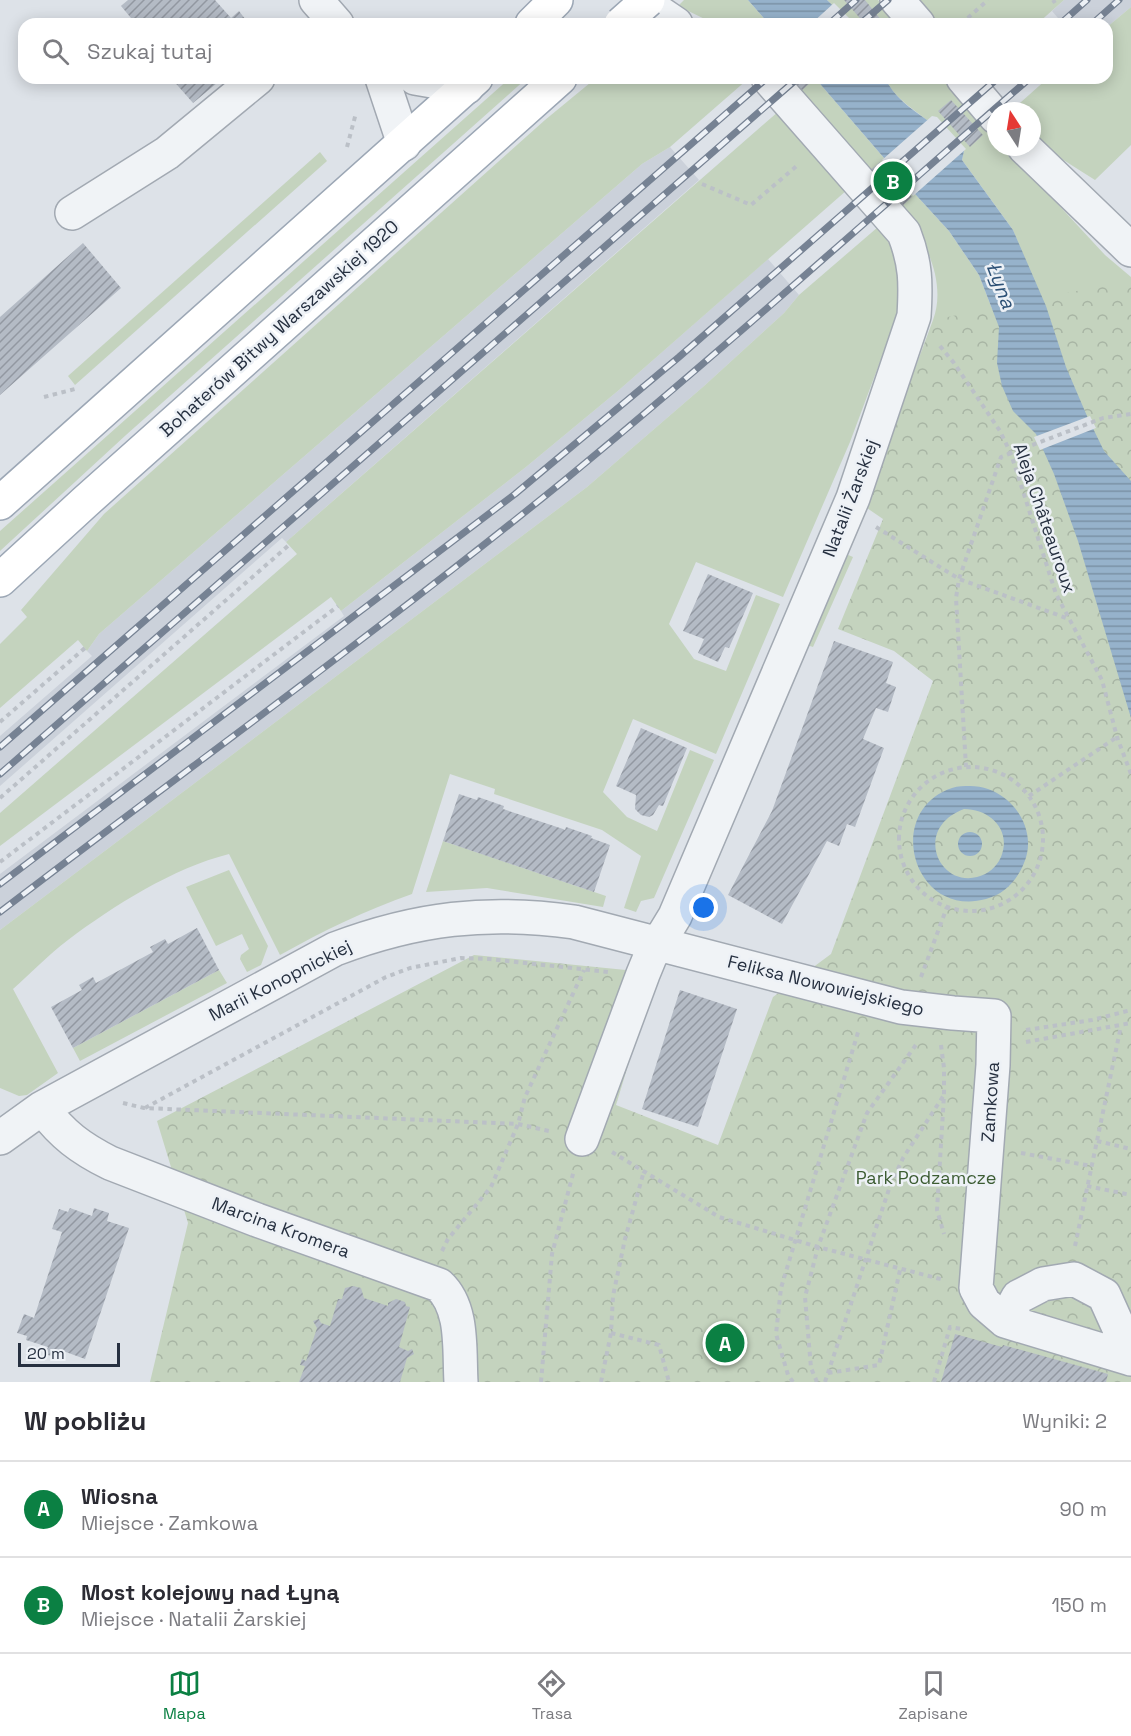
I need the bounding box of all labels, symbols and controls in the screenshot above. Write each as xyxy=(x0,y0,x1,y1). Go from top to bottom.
search box xyxy=(18,18,1113,84)
icon: search xyxy=(39,35,72,68)
text: Szukaj tutaj xyxy=(87,37,212,65)
north arrow xyxy=(987,102,1041,156)
pin: B xyxy=(874,158,912,204)
street label: Bohaterów Bitwy Warszawskiej 1920 xyxy=(155,215,403,441)
water label: Łyna xyxy=(980,258,1022,312)
street label: Natalii Żarskiej xyxy=(817,436,883,560)
street label: Aleja Châteauroux xyxy=(1009,440,1081,596)
your location xyxy=(689,893,718,922)
street label: Marii Konopnickiej xyxy=(205,934,355,1026)
street label: Feliksa Nowowiejskiego xyxy=(725,949,927,1021)
street label: Zamkowa xyxy=(976,1061,1004,1143)
park label: Park Podzamcze xyxy=(856,1166,996,1189)
street label: Marcina Kromera xyxy=(209,1191,353,1263)
pin: A xyxy=(706,1320,744,1366)
scale bar xyxy=(18,1340,120,1368)
text: 20 m xyxy=(27,1343,65,1364)
text: W pobliżu xyxy=(24,1404,146,1438)
text: Wyniki: 2 xyxy=(1022,1408,1107,1434)
text: Wiosna xyxy=(81,1482,158,1510)
text: A xyxy=(37,1496,50,1522)
text: 90 m xyxy=(1060,1496,1107,1522)
text: Miejsce · Zamkowa xyxy=(81,1510,258,1536)
text: Most kolejowy nad Łyną xyxy=(81,1578,339,1606)
text: B xyxy=(37,1592,50,1618)
text: 150 m xyxy=(1052,1592,1107,1618)
text: Miejsce · Natalii Żarskiej xyxy=(81,1606,306,1632)
tab: Mapa xyxy=(163,1667,206,1724)
tab: Trasa xyxy=(532,1667,572,1724)
tab: Zapisane xyxy=(898,1667,968,1724)

